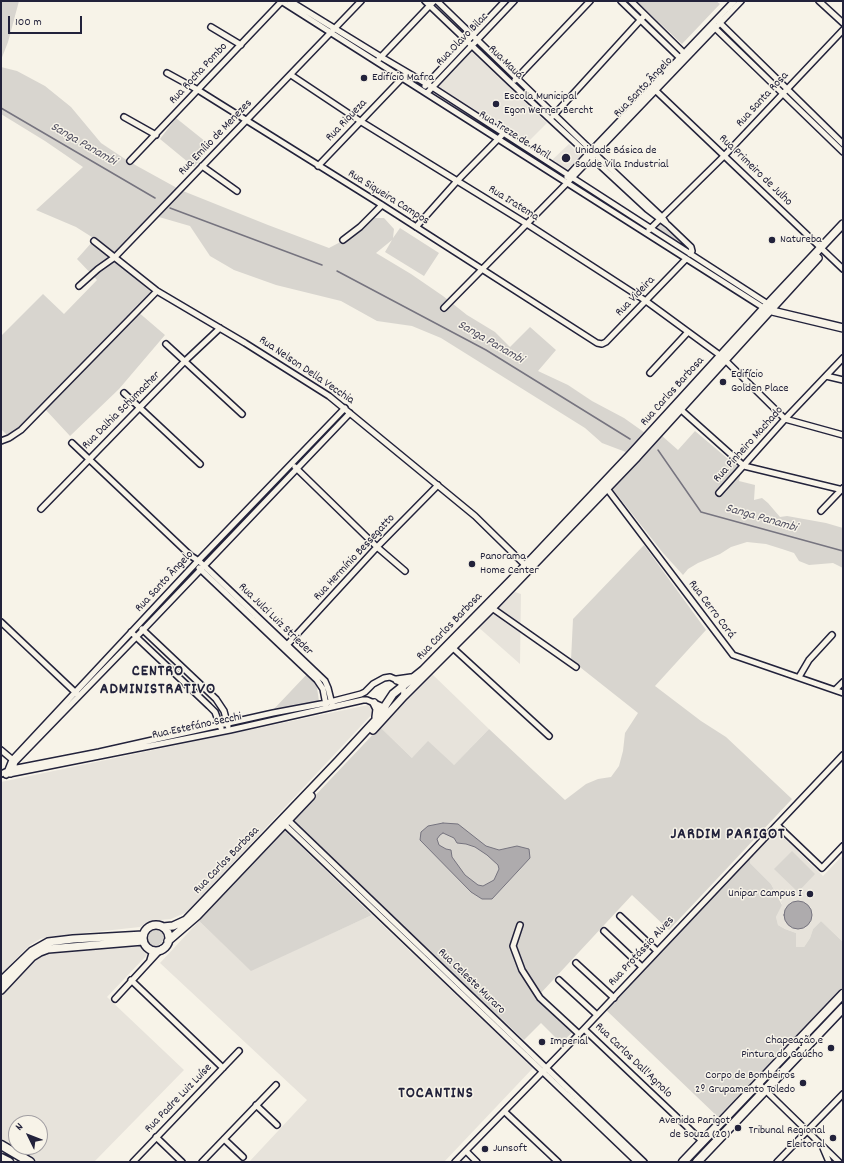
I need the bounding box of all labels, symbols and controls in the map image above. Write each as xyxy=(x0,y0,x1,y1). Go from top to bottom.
scale bar xyxy=(10,8,84,34)
street label: Rua Olavo Bilac xyxy=(434,10,492,70)
text: 100 m xyxy=(15,14,42,31)
street label: Rua Rocha Pombo xyxy=(167,40,231,108)
street label: Rua Mauá xyxy=(484,43,526,83)
street label: Rua Santo Ângelo xyxy=(611,55,677,121)
street label: Rua Santa Rosa xyxy=(734,69,792,131)
place label: Edifício Mafra xyxy=(372,71,434,85)
marker: Edifício Mafra xyxy=(359,73,369,83)
place label: Escola Municipal Egon Werner Bercht xyxy=(504,90,593,118)
street label: Rua Emílio de Menezes xyxy=(176,97,256,179)
street label: Rua Riqueza xyxy=(323,97,371,145)
marker: Escola Municipal Egon Werner Bercht xyxy=(491,99,501,109)
street label: Rua Treze de Abril xyxy=(476,108,552,164)
water label: Sanga Panambi xyxy=(47,120,119,170)
street label: Rua Primeiro de Julho xyxy=(715,132,795,210)
place label: Unidade Básica de Saúde Vila Industrial xyxy=(575,144,669,172)
marker: Unidade Básica de Saúde Vila Industrial xyxy=(560,152,572,164)
street label: Rua Siqueira Campos xyxy=(345,167,431,229)
street label: Rua Iratema xyxy=(485,183,541,225)
place label: Natureba xyxy=(780,233,822,247)
marker: Natureba xyxy=(767,235,777,245)
street label: Rua Videira xyxy=(613,274,659,320)
water label: Sanga Panambi xyxy=(454,318,526,368)
street label: Rua Nelson Della Vecchia xyxy=(256,334,356,408)
street label: Rua Carlos Barbosa xyxy=(638,354,708,430)
place label: Edifício Golden Place xyxy=(731,368,788,396)
street label: Rua Dalhia Schumacher xyxy=(80,369,164,453)
marker: Edifício Golden Place xyxy=(718,377,728,387)
street label: Rua Pinheiro Machado xyxy=(711,404,787,486)
water label: Sanga Panambi xyxy=(723,501,799,537)
street label: Rua Hermínio Bessegatto xyxy=(311,512,399,604)
street label: Rua Santo Ângelo xyxy=(133,548,197,616)
place label: Panorama Home Center xyxy=(480,550,539,578)
marker: Panorama Home Center xyxy=(467,559,477,569)
street label: Rua Cerro Corá xyxy=(684,578,738,642)
street label: Rua Julci Luiz Strieder xyxy=(235,581,315,659)
street label: Rua Carlos Barbosa xyxy=(414,590,486,664)
district label: CENTRO ADMINISTRATIVO xyxy=(100,663,216,701)
street label: Rua Estefáno Secchi xyxy=(151,710,243,744)
street label: Rua Carlos Barbosa xyxy=(191,824,263,898)
district label: JARDIM PARIGOT xyxy=(670,826,786,846)
place label: Unipar Campus I xyxy=(728,887,802,901)
marker: Unipar Campus I xyxy=(805,889,815,899)
street label: Rua Protássio Alves xyxy=(606,914,678,990)
street label: Rua Celeste Muraro xyxy=(434,946,508,1018)
street label: Rua Carlos Dall'Agnolo xyxy=(591,1020,675,1102)
place label: Chapeação e Pintura do Gaúcho xyxy=(741,1034,823,1062)
place label: Imperial xyxy=(550,1035,588,1049)
marker: Imperial xyxy=(537,1037,547,1047)
marker: Chapeação e Pintura do Gaúcho xyxy=(826,1043,836,1053)
street label: Rua Padre Luiz Luíse xyxy=(142,1061,216,1137)
place label: Corpo de Bombeiros 2º Grupamento Toledo xyxy=(695,1069,795,1097)
marker: Corpo de Bombeiros 2º Grupamento Toledo xyxy=(798,1078,808,1088)
district label: TOCANTINS xyxy=(398,1085,474,1105)
place label: Avenida Parigot de Souza (20) xyxy=(659,1114,730,1142)
north arrow xyxy=(8,1115,48,1155)
text: N xyxy=(12,1120,28,1135)
marker: Avenida Parigot de Souza (20) xyxy=(733,1123,743,1133)
place label: Tribunal Regional Eleitoral xyxy=(748,1124,825,1152)
marker: Tribunal Regional Eleitoral xyxy=(828,1133,838,1143)
place label: Junsoft xyxy=(493,1142,527,1156)
marker: Junsoft xyxy=(480,1144,490,1154)

